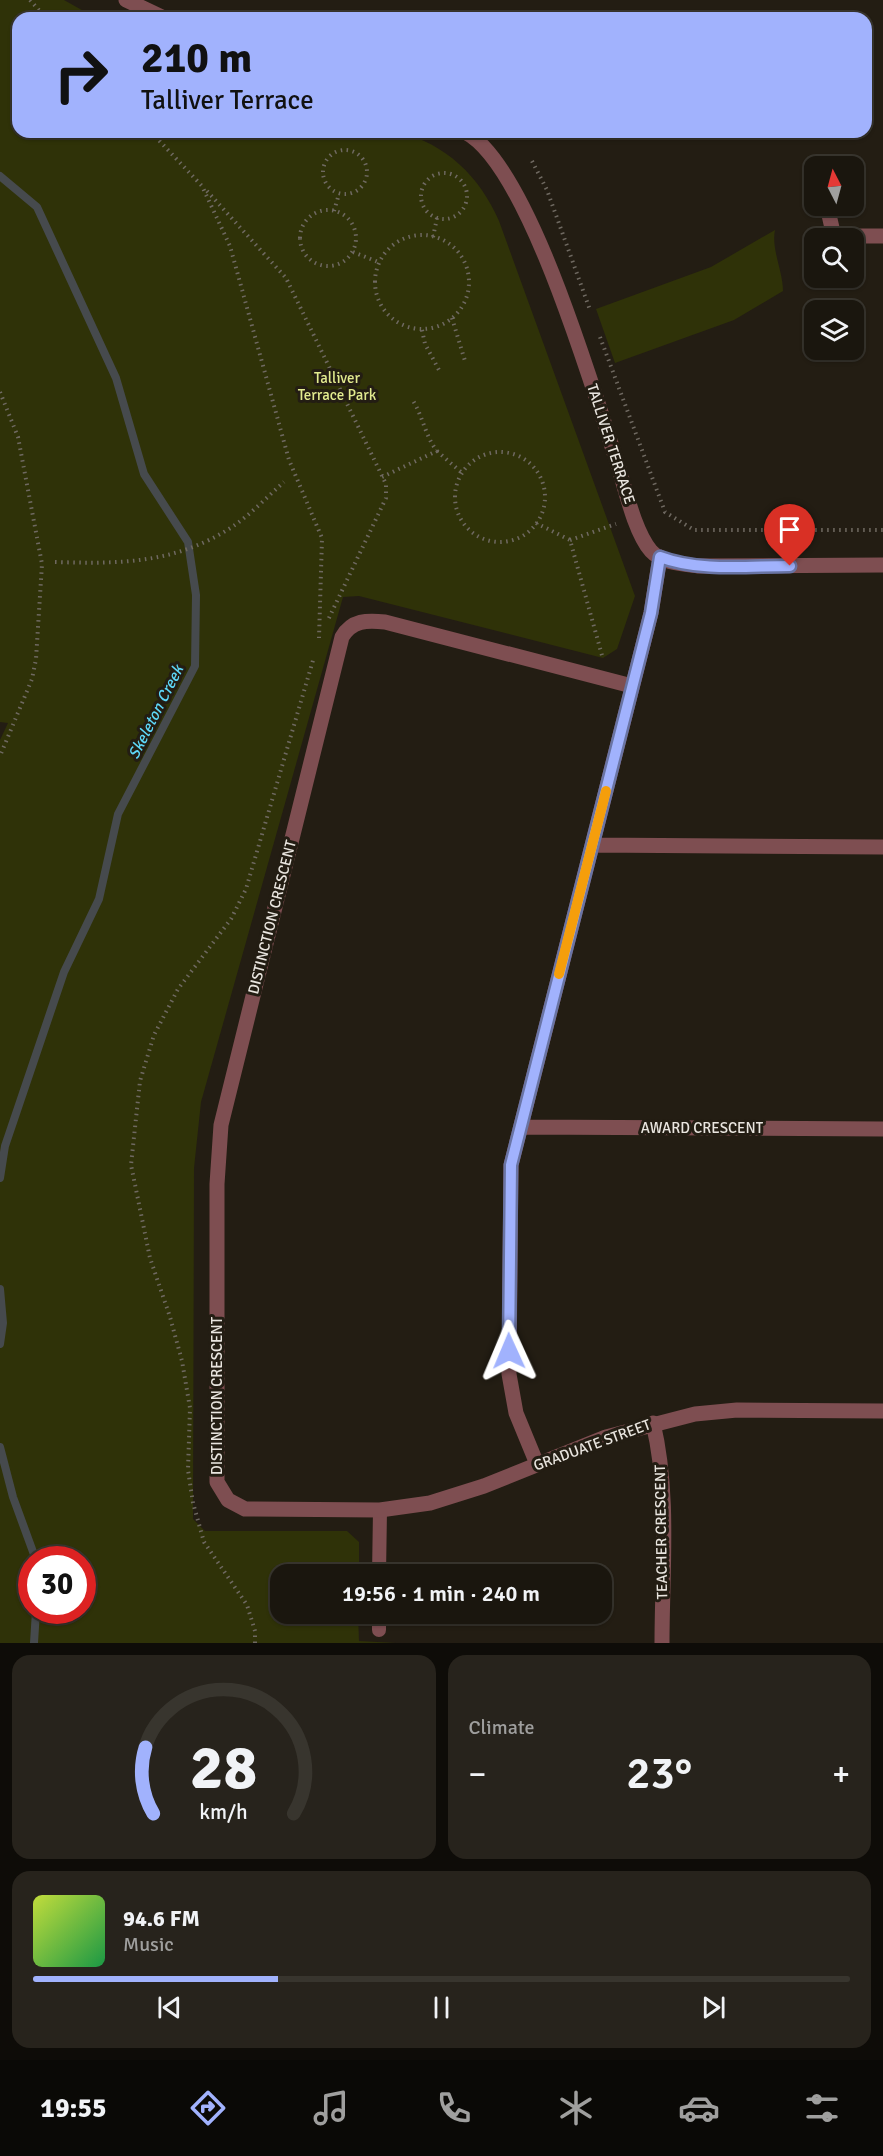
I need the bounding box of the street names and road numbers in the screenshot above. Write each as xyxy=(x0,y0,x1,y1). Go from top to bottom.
street label: TALLIVER TERRACE xyxy=(583,382,639,506)
street label: DISTINCTION CRESCENT xyxy=(244,837,300,996)
street label: AWARD CRESCENT xyxy=(641,1119,764,1137)
street label: DISTINCTION CRESCENT xyxy=(208,1316,226,1475)
street label: GRADUATE STREET xyxy=(531,1415,654,1475)
street label: TEACHER CRESCENT xyxy=(651,1464,671,1600)

